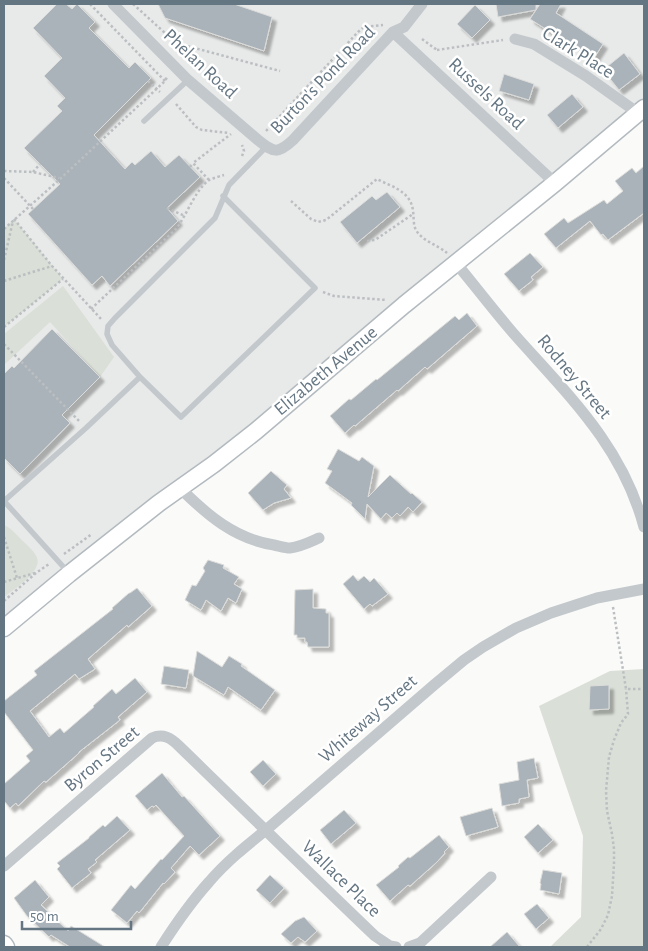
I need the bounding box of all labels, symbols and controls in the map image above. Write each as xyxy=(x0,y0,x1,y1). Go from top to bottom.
street label: Burton's Pond Road xyxy=(267,22,379,137)
street label: Clark Place xyxy=(539,24,617,82)
street label: Phelan Road xyxy=(160,25,240,103)
street label: Russels Road xyxy=(445,55,527,134)
street label: Elizabeth Avenue xyxy=(271,323,381,419)
street label: Rodney Street xyxy=(533,331,615,423)
street label: Whiteway Street xyxy=(315,672,421,766)
street label: Byron Street xyxy=(61,722,143,796)
street label: Wallace Place xyxy=(298,837,384,921)
scale bar xyxy=(22,898,131,930)
text: 50 m xyxy=(30,909,59,924)

